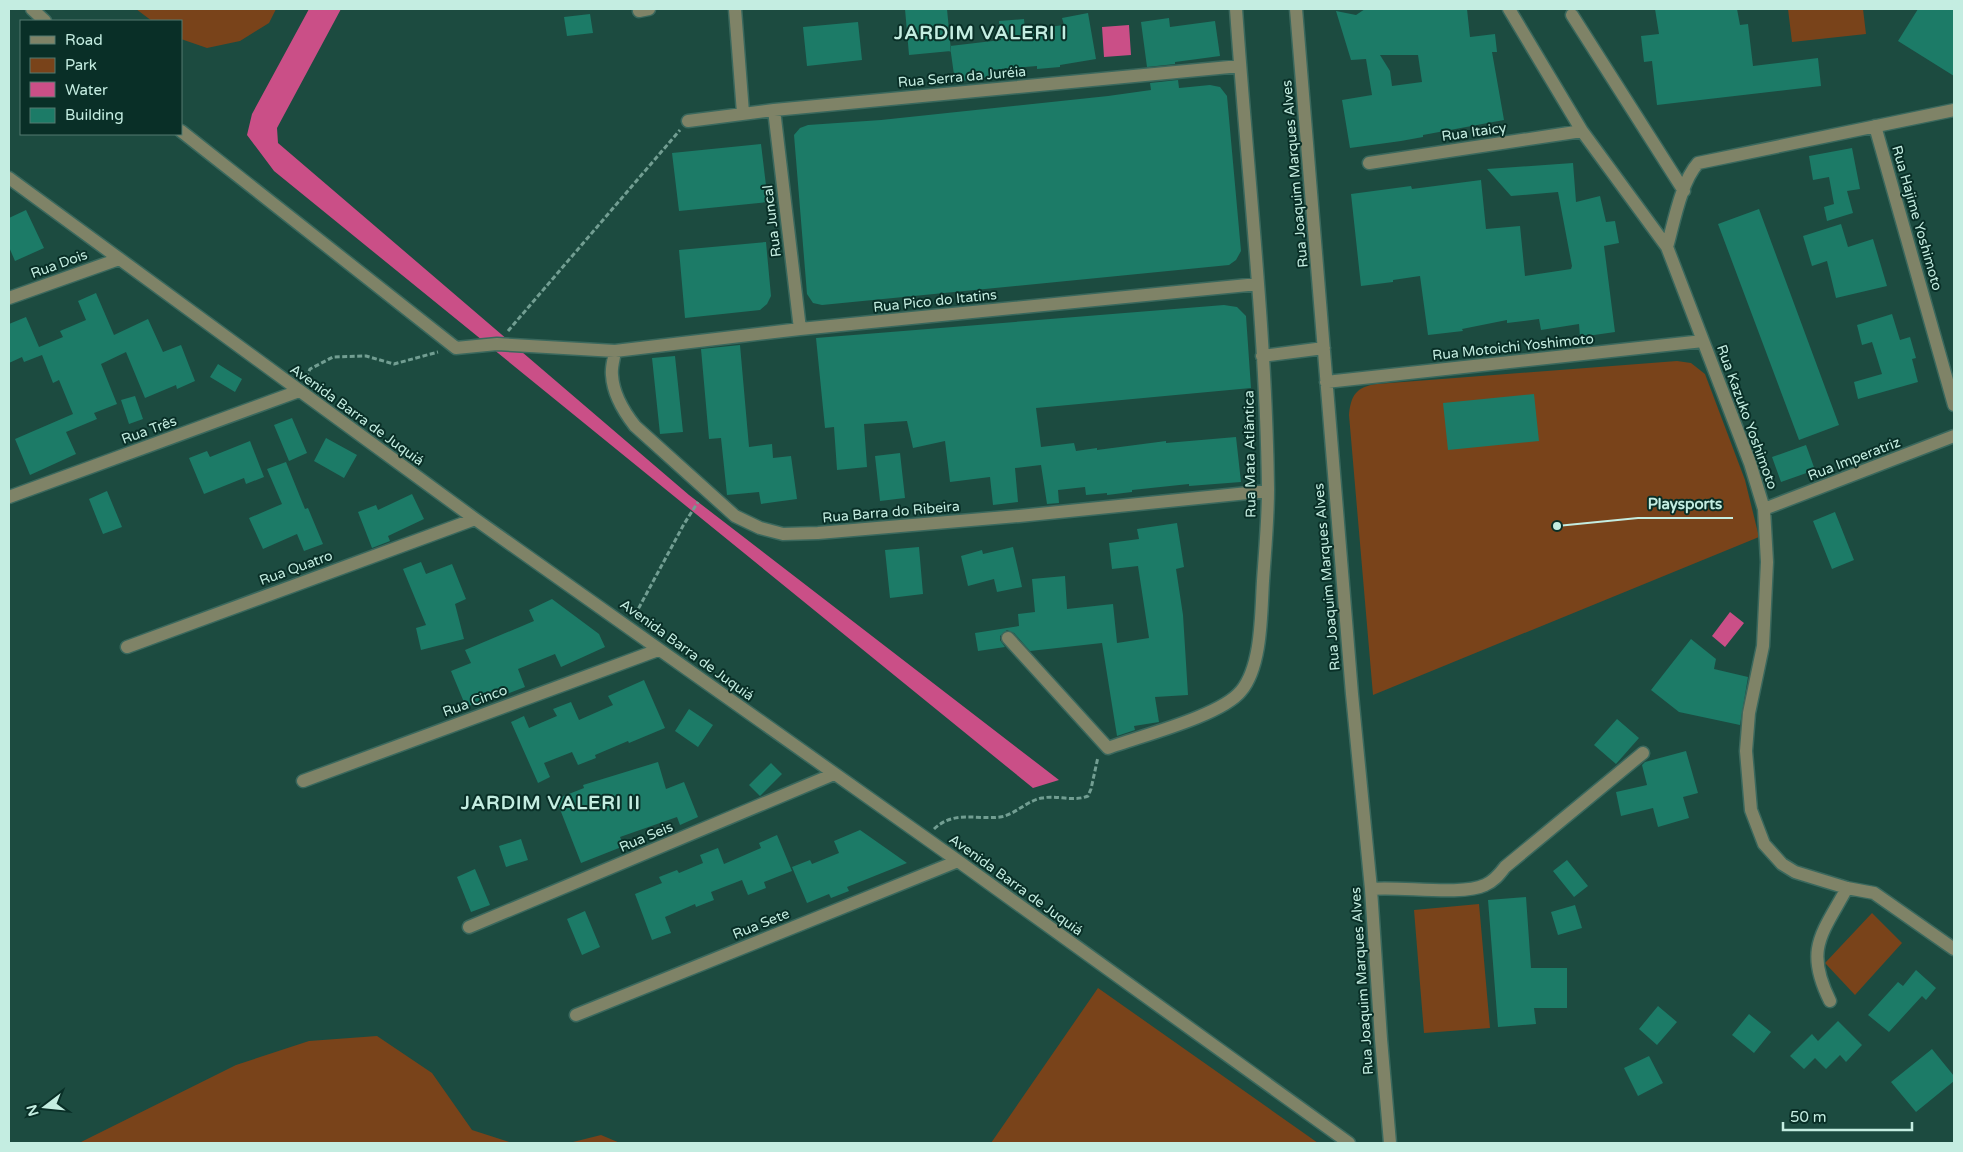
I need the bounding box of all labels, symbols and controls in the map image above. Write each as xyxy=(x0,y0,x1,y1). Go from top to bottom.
legend xyxy=(20,20,182,135)
district label: JARDIM VALERI I xyxy=(893,22,1068,44)
text: Road xyxy=(65,31,103,49)
text: Park xyxy=(65,56,97,74)
street label: Rua Serra da Juréia xyxy=(897,63,1027,91)
street label: Rua Joaquim Marques Alves xyxy=(1278,79,1312,269)
text: Water xyxy=(65,81,108,99)
text: Building xyxy=(65,106,124,124)
street label: Rua Itaicy xyxy=(1440,119,1508,145)
street label: Rua Hajime Yoshimoto xyxy=(1888,144,1946,292)
street label: Rua Juncal xyxy=(759,184,785,258)
street label: Rua Dois xyxy=(28,246,90,282)
street label: Rua Pico do Itatins xyxy=(872,286,998,316)
street label: Rua Motoichi Yoshimoto xyxy=(1431,330,1595,364)
street label: Rua Kazuko Yoshimoto xyxy=(1713,342,1781,492)
street label: Avenida Barra de Juquiá xyxy=(287,361,427,469)
street label: Rua Mata Atlântica xyxy=(1240,390,1260,518)
street label: Rua Três xyxy=(119,412,179,448)
street label: Rua Imperatriz xyxy=(1805,434,1903,484)
street label: Rua Joaquim Marques Alves xyxy=(1310,482,1344,672)
callout: Playsports xyxy=(1638,488,1733,518)
text: Playsports xyxy=(1648,495,1722,514)
street label: Rua Barra do Ribeira xyxy=(822,498,960,526)
street label: Rua Quatro xyxy=(257,547,335,589)
street label: Avenida Barra de Juquiá xyxy=(617,596,757,704)
street label: Rua Cinco xyxy=(440,681,510,721)
district label: JARDIM VALERI II xyxy=(460,792,641,814)
street label: Rua Seis xyxy=(617,818,676,856)
street label: Avenida Barra de Juquiá xyxy=(946,831,1086,939)
street label: Rua Joaquim Marques Alves xyxy=(1347,886,1377,1075)
street label: Rua Sete xyxy=(730,905,792,943)
north arrow xyxy=(20,1082,70,1132)
scale bar xyxy=(1783,1100,1912,1132)
text: N xyxy=(23,1103,43,1118)
text: 50 m xyxy=(1790,1108,1827,1126)

